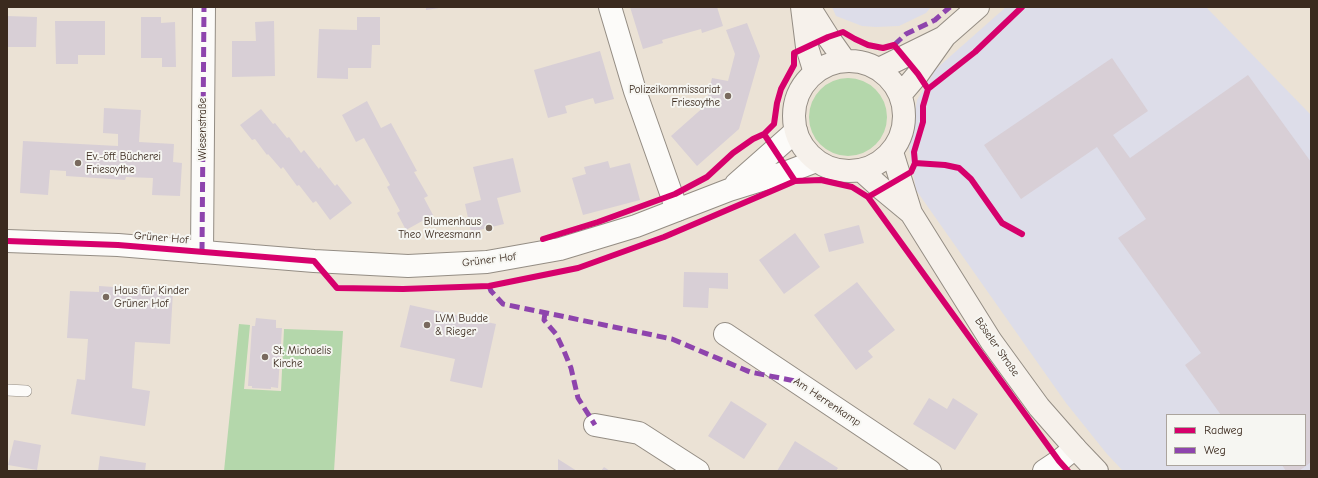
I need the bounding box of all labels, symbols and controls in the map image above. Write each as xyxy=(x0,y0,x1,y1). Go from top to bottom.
place label: Polizeikommissariat Friesoythe xyxy=(629,83,720,109)
marker: Polizeikommissariat Friesoythe xyxy=(723,91,733,101)
street label: Wiesenstraße xyxy=(196,98,210,160)
place label: Ev.-öff. Bücherei Friesoythe xyxy=(86,150,161,176)
marker: Ev.-öff. Bücherei Friesoythe xyxy=(73,158,83,168)
place label: Blumenhaus Theo Wreesmann xyxy=(398,215,481,241)
marker: Blumenhaus Theo Wreesmann xyxy=(484,223,494,233)
street label: Grüner Hof xyxy=(133,229,189,247)
street label: Grüner Hof xyxy=(461,250,517,270)
place label: Haus für Kinder Grüner Hof xyxy=(114,284,189,310)
marker: Haus für Kinder Grüner Hof xyxy=(101,292,111,302)
place label: LVM Budde & Rieger xyxy=(435,312,488,338)
street label: Böseler Straße xyxy=(972,315,1022,379)
marker: LVM Budde & Rieger xyxy=(422,320,432,330)
place label: St. Michaelis Kirche xyxy=(273,344,331,370)
marker: St. Michaelis Kirche xyxy=(260,352,270,362)
street label: Am Herrenkamp xyxy=(791,375,863,429)
legend xyxy=(1166,414,1306,466)
text: Radweg xyxy=(1204,423,1243,437)
text: Weg xyxy=(1204,443,1226,457)

